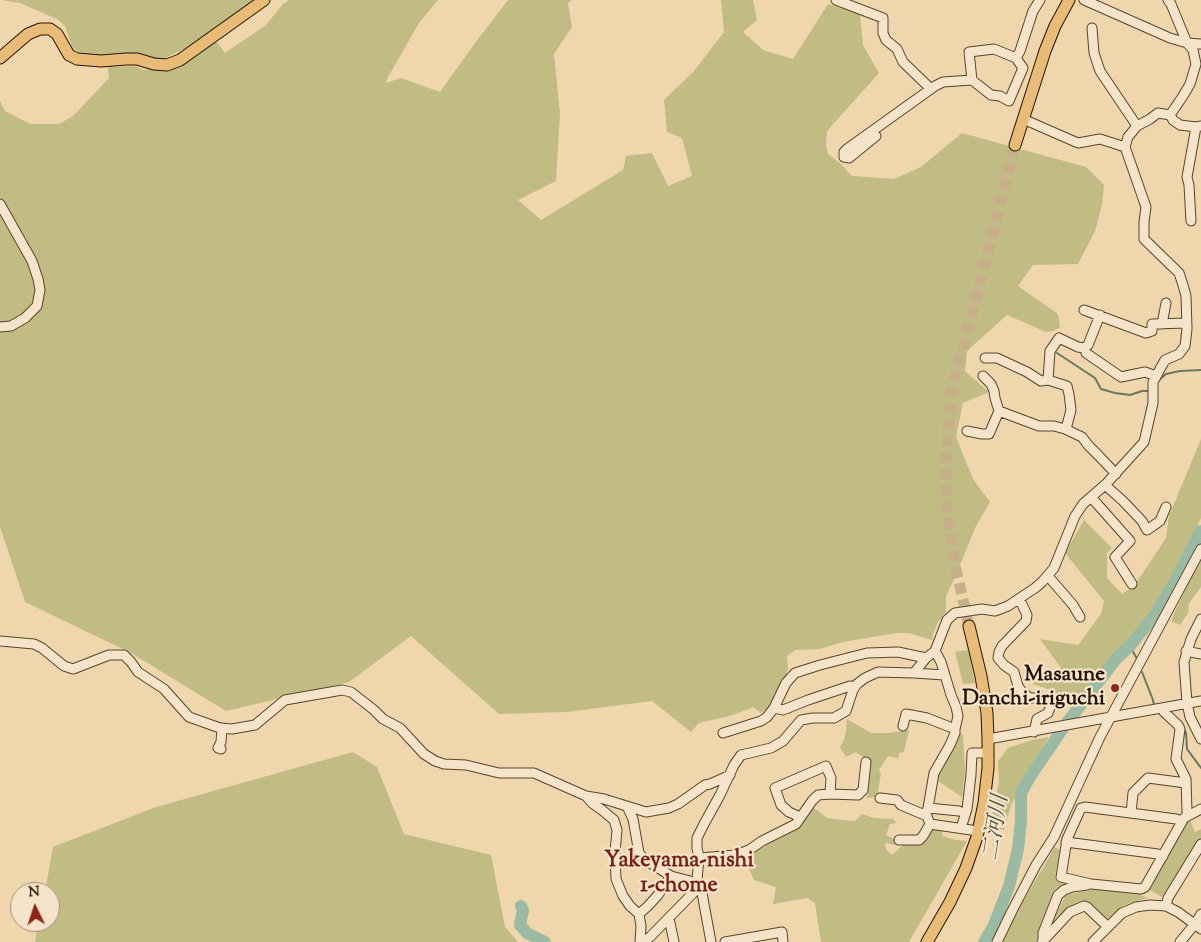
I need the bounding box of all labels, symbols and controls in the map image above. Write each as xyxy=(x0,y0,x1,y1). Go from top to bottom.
place label: Masaune Danchi-iriguchi xyxy=(962,663,1105,713)
marker: Masaune Danchi-iriguchi xyxy=(1109,682,1121,694)
water label: 二河川 xyxy=(980,793,1016,863)
district label: Yakeyama-nishi 1-chome xyxy=(604,849,754,900)
north arrow xyxy=(10,882,60,932)
text: N xyxy=(28,883,40,903)

